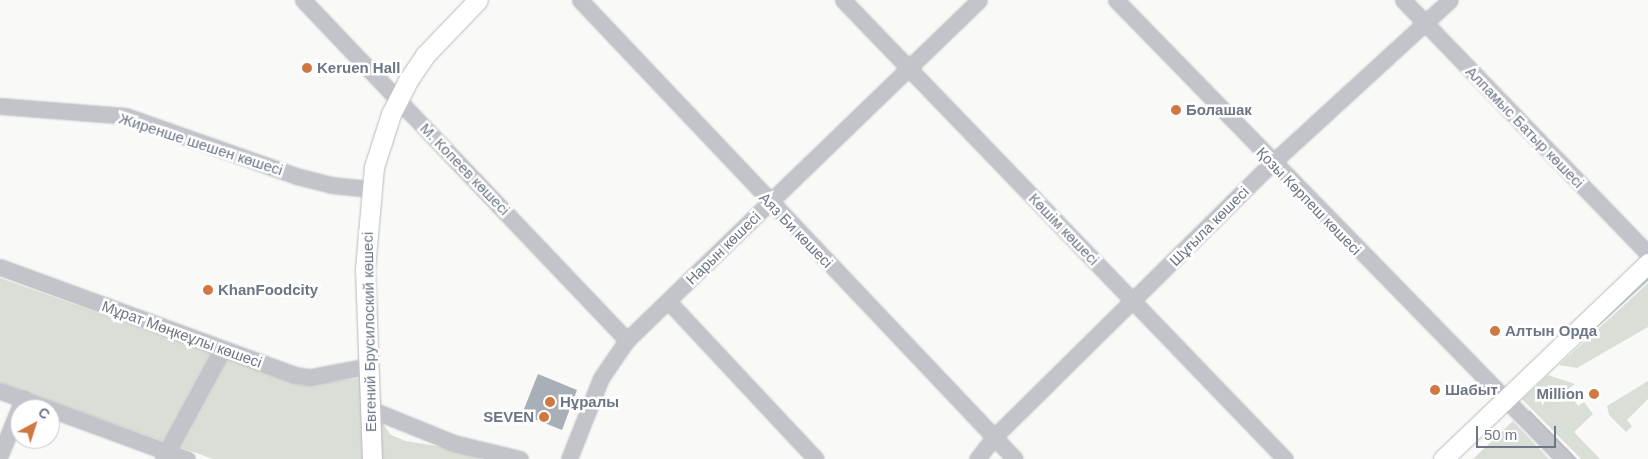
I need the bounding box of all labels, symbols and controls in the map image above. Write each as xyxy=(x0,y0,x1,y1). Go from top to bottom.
place label: Keruen Hall xyxy=(317,59,400,77)
marker: Keruen Hall xyxy=(301,62,313,74)
street label: Алпамыс Батыр көшесі xyxy=(1462,62,1588,192)
place label: Болашак xyxy=(1186,101,1252,119)
marker: Болашак xyxy=(1170,104,1182,116)
street label: Жиренше шешен көшесі xyxy=(117,109,285,179)
street label: М. Копеев көшесі xyxy=(417,119,513,219)
street label: Қозы Көрпеш көшесі xyxy=(1253,143,1365,259)
street label: Шұғыла көшесі xyxy=(1166,183,1252,269)
street label: Аяз Би көшесі xyxy=(756,189,836,271)
street label: Көшім көшесі xyxy=(1025,189,1103,269)
street label: Нарын көшесі xyxy=(682,208,764,288)
street label: Евгений Брусилоский көшесі xyxy=(358,232,380,432)
place label: KhanFoodcity xyxy=(218,281,318,299)
marker: KhanFoodcity xyxy=(202,284,214,296)
street label: Мұрат Мөңкеұлы көшесі xyxy=(100,297,264,371)
place label: Алтын Орда xyxy=(1505,322,1597,340)
marker: Алтын Орда xyxy=(1489,325,1501,337)
place label: Шабыт xyxy=(1445,381,1498,399)
marker: Шабыт xyxy=(1429,384,1441,396)
place label: Million xyxy=(1537,385,1584,403)
marker: Million xyxy=(1588,388,1600,400)
place label: Нұралы xyxy=(560,393,619,411)
marker: Нұралы xyxy=(544,396,556,408)
north arrow xyxy=(10,399,60,449)
text: С xyxy=(35,404,53,423)
place label: SEVEN xyxy=(483,408,534,426)
marker: SEVEN xyxy=(538,411,550,423)
scale bar xyxy=(1478,416,1558,448)
text: 50 m xyxy=(1484,426,1517,443)

